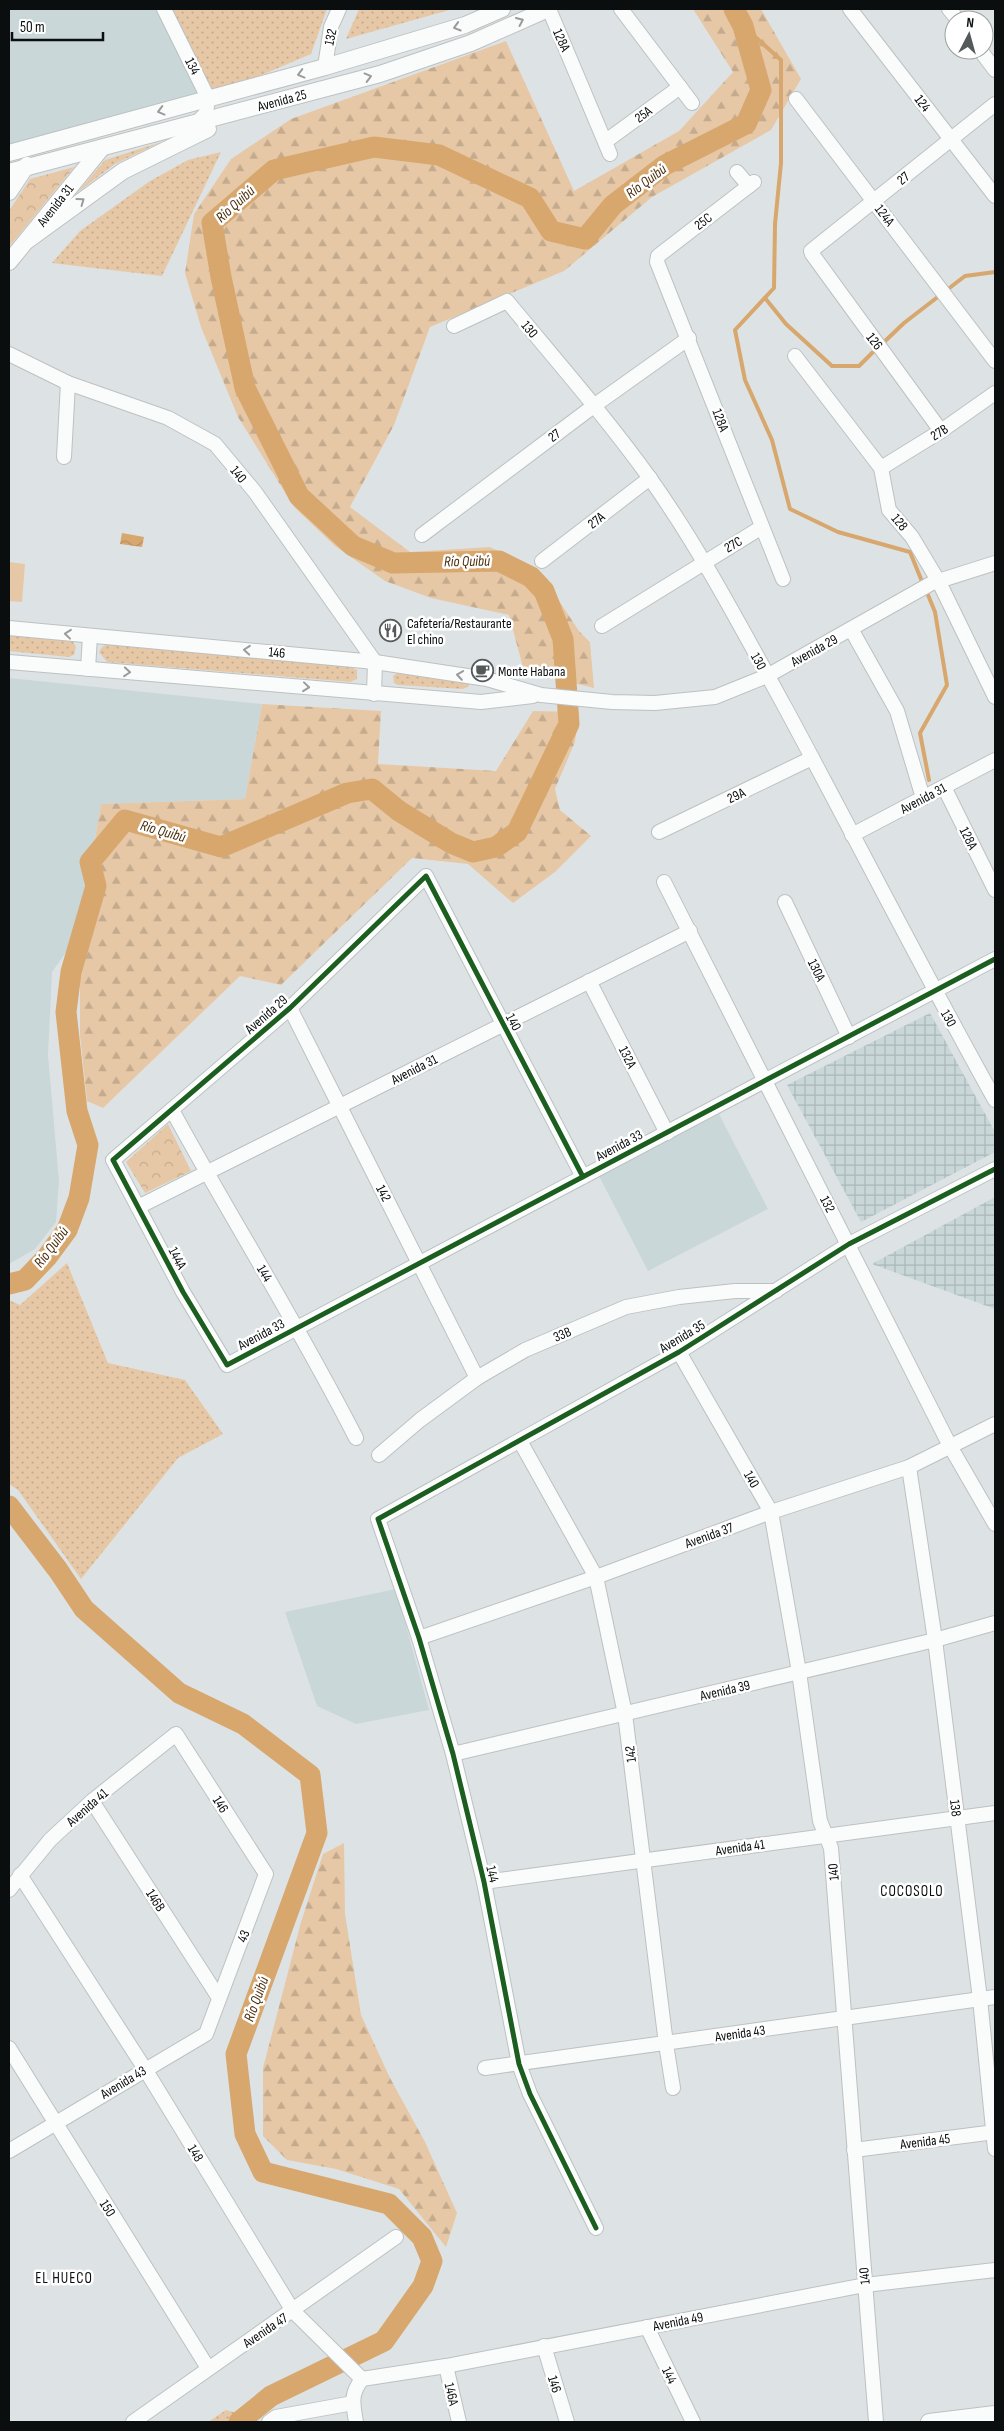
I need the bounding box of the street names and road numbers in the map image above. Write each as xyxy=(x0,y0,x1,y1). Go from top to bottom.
street label: 128A xyxy=(549,26,574,55)
street label: 132 xyxy=(321,27,340,47)
street label: 134 xyxy=(181,55,204,78)
street label: Avenida 25 xyxy=(255,86,309,115)
street label: 124 xyxy=(911,92,935,115)
street label: 25A xyxy=(631,102,656,126)
street label: 27 xyxy=(893,168,913,189)
street label: Avenida 31 xyxy=(33,180,77,231)
street label: 124A xyxy=(871,201,899,230)
street label: 25C xyxy=(691,209,716,234)
street label: 130 xyxy=(518,317,542,341)
street label: 126 xyxy=(863,329,887,353)
street label: 128A xyxy=(708,406,733,435)
street label: 27B xyxy=(927,420,951,444)
street label: 27 xyxy=(545,425,564,446)
street label: 140 xyxy=(227,462,251,486)
street label: 27A xyxy=(584,508,609,532)
street label: 128 xyxy=(888,510,912,534)
street label: 27C xyxy=(721,532,746,556)
street label: Avenida 29 xyxy=(787,631,841,671)
street label: 146 xyxy=(268,643,286,662)
street label: 130 xyxy=(747,650,770,673)
street label: Avenida 31 xyxy=(896,779,949,818)
street label: 29A xyxy=(724,783,749,807)
street label: 128A xyxy=(956,824,982,853)
street label: 130A xyxy=(804,956,830,985)
street label: Avenida 29 xyxy=(241,991,291,1038)
street label: 130 xyxy=(937,1007,960,1030)
street label: 140 xyxy=(502,1011,525,1034)
street label: 132A xyxy=(615,1043,641,1072)
street label: Avenida 31 xyxy=(387,1051,440,1089)
street label: Avenida 33 xyxy=(592,1126,646,1165)
street label: 142 xyxy=(372,1182,395,1205)
street label: 132 xyxy=(816,1193,839,1216)
street label: 144A xyxy=(165,1244,191,1273)
street label: 144 xyxy=(253,1262,276,1285)
street label: Avenida 33 xyxy=(234,1315,288,1354)
street label: Avenida 35 xyxy=(655,1316,709,1357)
street label: 33B xyxy=(551,1323,574,1346)
street label: 140 xyxy=(740,1468,763,1491)
street label: Avenida 37 xyxy=(682,1519,736,1552)
street label: Avenida 39 xyxy=(697,1676,752,1705)
street label: 142 xyxy=(621,1744,640,1763)
street label: Avenida 41 xyxy=(62,1785,112,1831)
street label: 146 xyxy=(209,1793,232,1816)
street label: 138 xyxy=(946,1799,965,1817)
street label: Avenida 41 xyxy=(713,1836,766,1860)
street label: 140 xyxy=(824,1863,843,1881)
street label: 144 xyxy=(482,1864,503,1884)
street label: 146B xyxy=(142,1886,169,1915)
street label: 43 xyxy=(233,1928,254,1945)
street label: Avenida 43 xyxy=(713,2022,766,2046)
street label: Avenida 43 xyxy=(96,2062,149,2103)
street label: Avenida 45 xyxy=(898,2130,951,2153)
street label: 148 xyxy=(184,2142,207,2165)
street label: 150 xyxy=(96,2197,119,2220)
street label: 140 xyxy=(855,2267,874,2285)
street label: Avenida 49 xyxy=(651,2308,705,2335)
street label: Avenida 47 xyxy=(239,2309,291,2352)
street label: 144 xyxy=(658,2364,681,2387)
street label: 146 xyxy=(544,2374,565,2395)
street label: 146A xyxy=(441,2381,463,2408)

